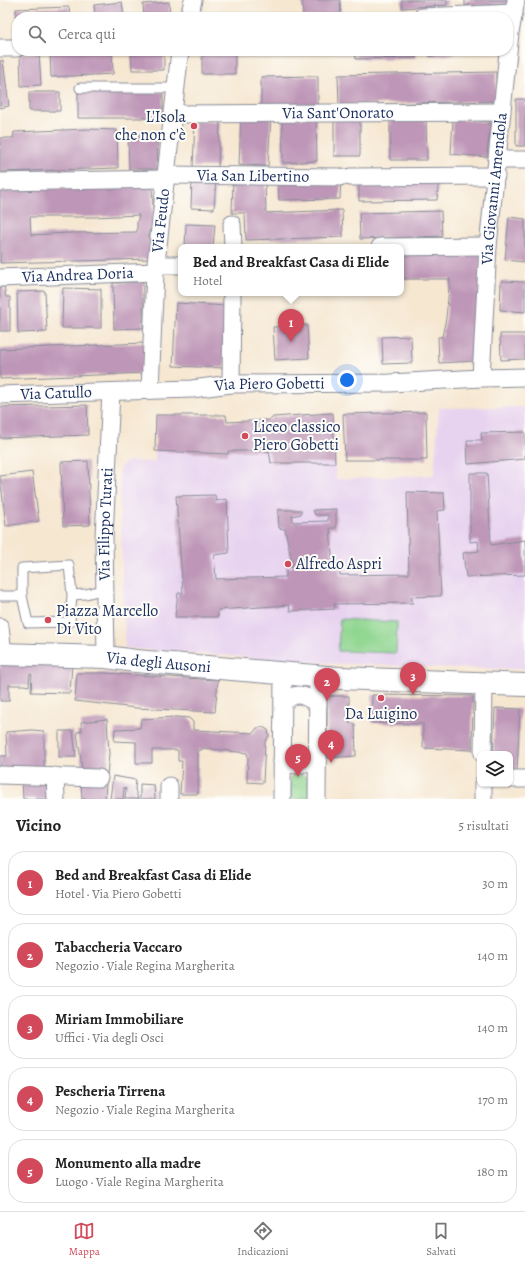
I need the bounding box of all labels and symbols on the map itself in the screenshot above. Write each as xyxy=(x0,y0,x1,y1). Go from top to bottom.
street label: Via Sant'Onorato xyxy=(281,102,394,124)
place label: L'Isola che non c'è xyxy=(115,106,187,146)
street label: Via Giovanni Amendola xyxy=(476,111,513,266)
marker: L'Isola che non c'è xyxy=(189,121,199,131)
street label: Via San Libertino xyxy=(196,164,309,188)
street label: Via Feudo xyxy=(146,187,175,255)
street label: Via Andrea Doria xyxy=(21,262,135,288)
pin: 1 xyxy=(278,309,304,342)
your location xyxy=(337,370,357,390)
street label: Via Piero Gobetti xyxy=(212,372,325,397)
street label: Via Catullo xyxy=(19,381,92,405)
place label: Liceo classico Piero Gobetti xyxy=(253,416,341,456)
marker: Liceo classico Piero Gobetti xyxy=(240,431,250,441)
street label: Via Filippo Turati xyxy=(93,467,118,582)
place label: Alfredo Aspri xyxy=(295,553,382,575)
marker: Alfredo Aspri xyxy=(283,559,293,569)
place label: Piazza Marcello Di Vito xyxy=(56,600,158,640)
marker: Piazza Marcello Di Vito xyxy=(43,615,53,625)
street label: Via degli Ausoni xyxy=(104,646,212,678)
pin: 3 xyxy=(400,662,426,695)
pin: 2 xyxy=(314,668,340,701)
marker: Da Luigino xyxy=(376,693,386,703)
place label: Da Luigino xyxy=(345,703,417,725)
pin: 4 xyxy=(318,730,344,763)
pin: 5 xyxy=(285,744,311,777)

